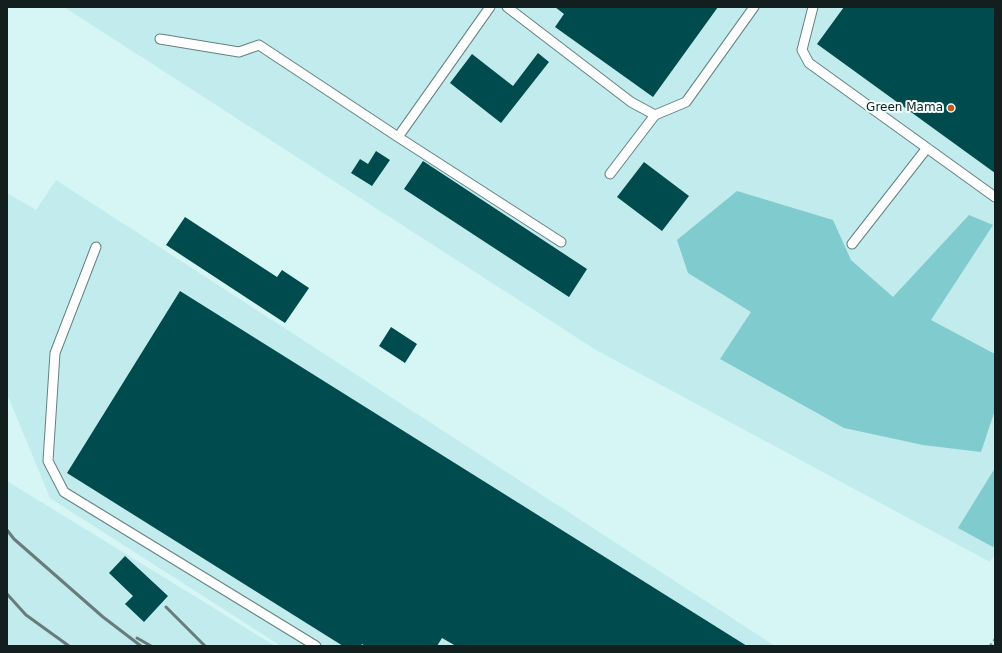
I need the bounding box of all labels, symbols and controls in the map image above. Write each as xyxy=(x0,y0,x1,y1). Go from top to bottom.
place label: Green Mama xyxy=(866,101,943,115)
marker: Green Mama xyxy=(946,103,956,113)

